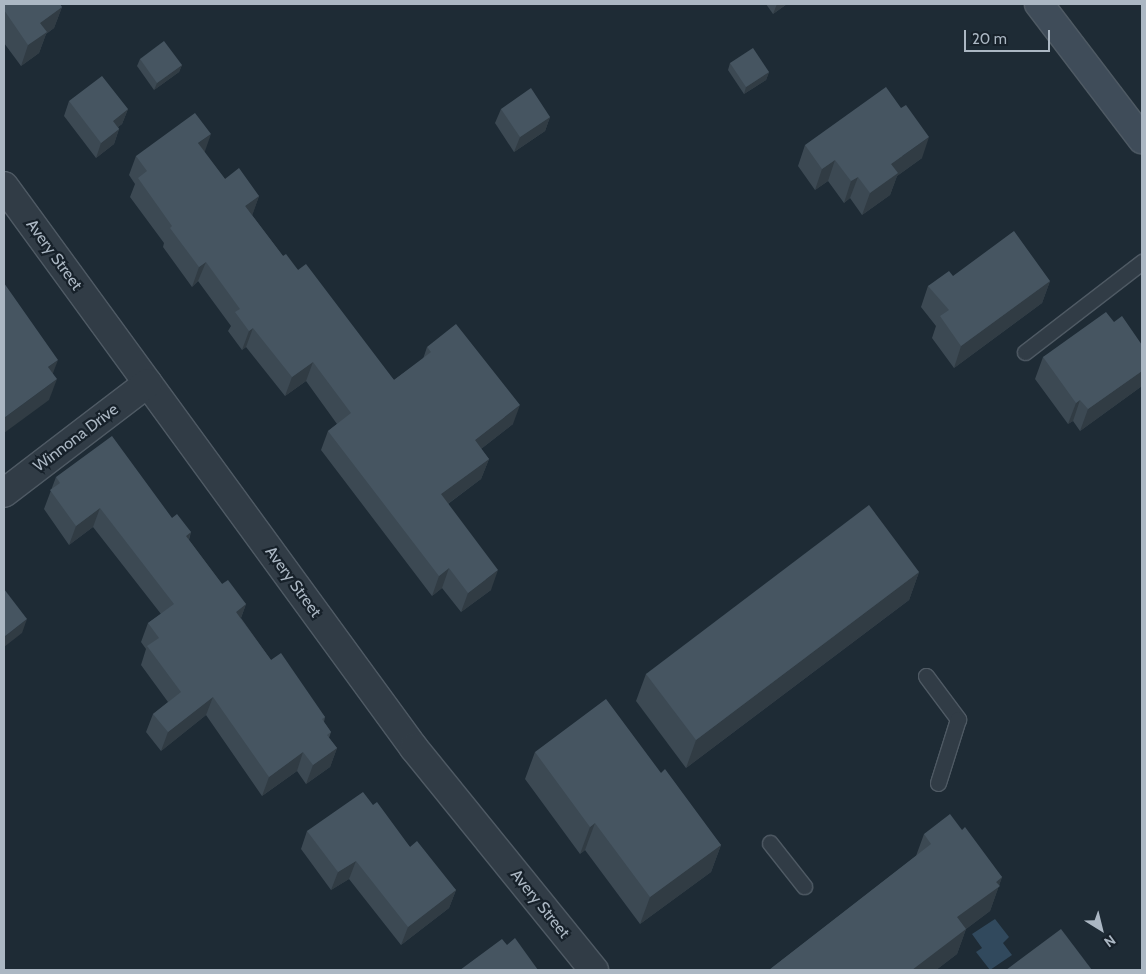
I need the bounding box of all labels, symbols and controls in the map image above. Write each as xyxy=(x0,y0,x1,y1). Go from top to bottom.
scale bar xyxy=(966,20,1052,52)
text: 20 m xyxy=(972,30,1007,48)
street label: Avery Street xyxy=(22,216,86,294)
street label: Winnona Drive xyxy=(30,400,122,476)
street label: Avery Street xyxy=(261,543,325,621)
street label: Avery Street xyxy=(506,866,574,942)
north arrow xyxy=(1076,904,1126,954)
text: N xyxy=(1101,931,1119,951)

